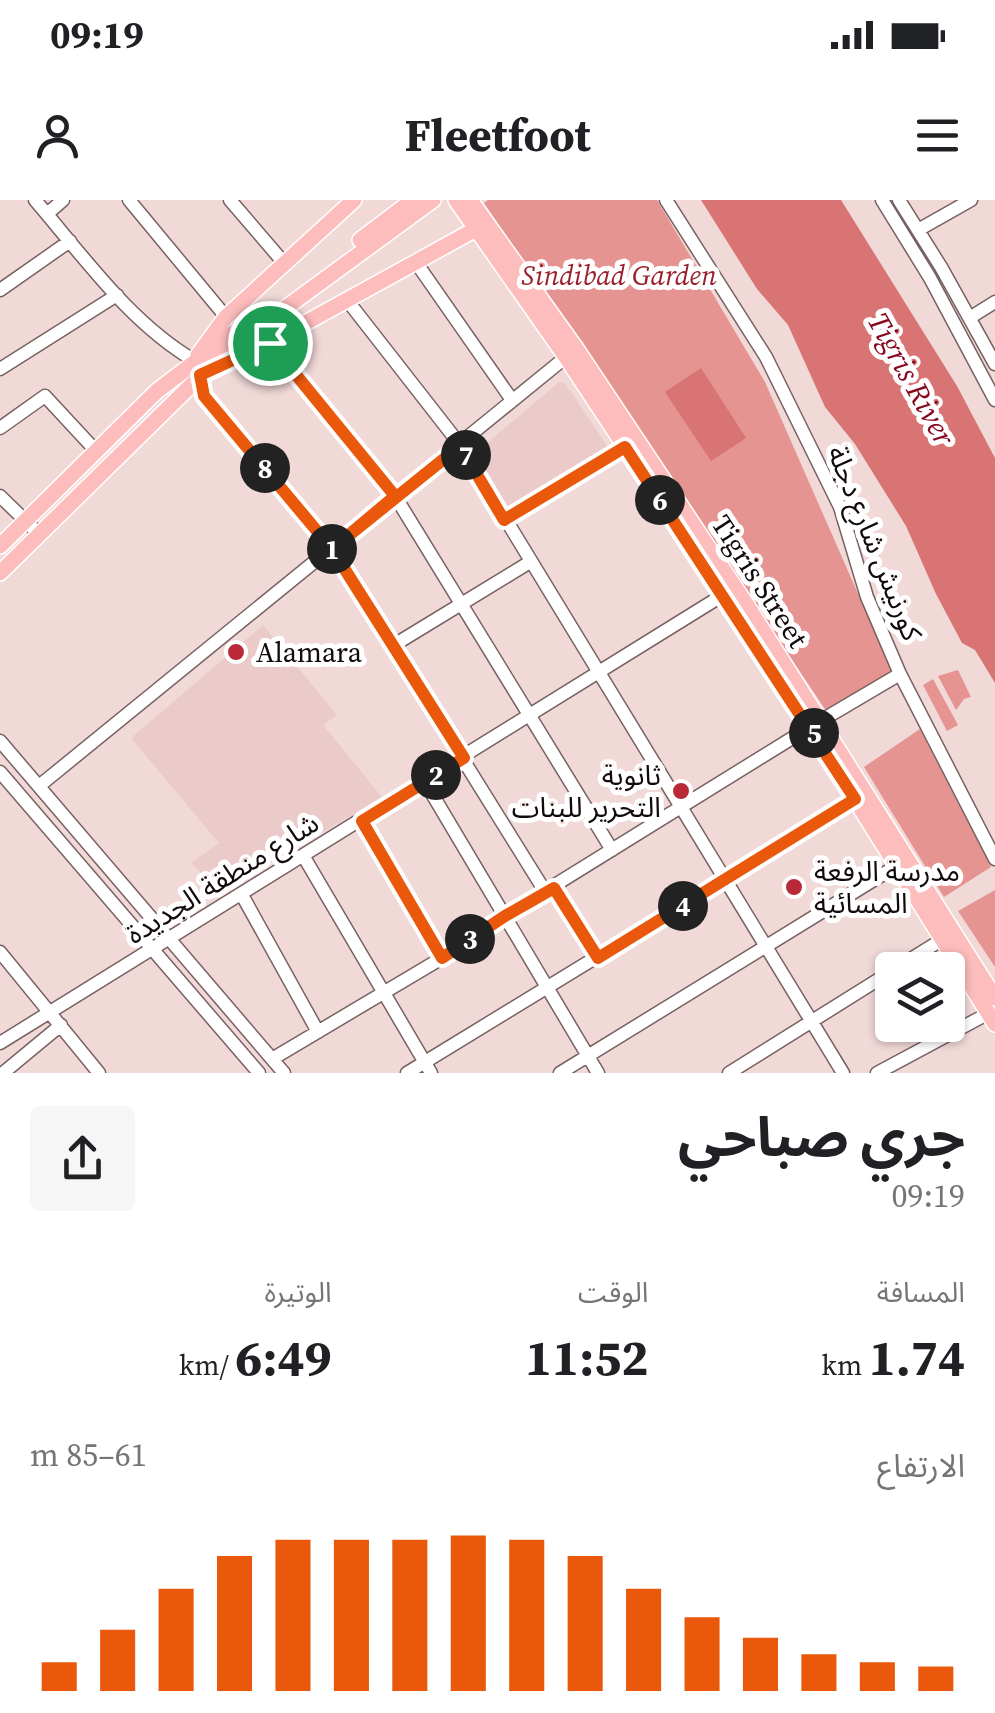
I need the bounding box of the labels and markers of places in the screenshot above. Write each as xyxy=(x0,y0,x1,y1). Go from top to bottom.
pin xyxy=(228,301,313,386)
pin: 7 xyxy=(441,430,491,480)
pin: 8 xyxy=(240,443,290,493)
pin: 6 xyxy=(635,475,685,525)
pin: 1 xyxy=(307,524,357,574)
place label: Alamara xyxy=(256,633,363,671)
marker: Alamara xyxy=(225,641,247,663)
pin: 5 xyxy=(789,708,839,758)
pin: 2 xyxy=(411,750,461,800)
place label: ثانوية التحرير للبنات xyxy=(512,756,661,826)
marker: ثانوية التحرير للبنات xyxy=(670,780,692,802)
place label: مدرسة الرفعة المسائية xyxy=(814,852,960,922)
marker: مدرسة الرفعة المسائية xyxy=(783,876,805,898)
pin: 4 xyxy=(658,881,708,931)
pin: 3 xyxy=(445,914,495,964)

